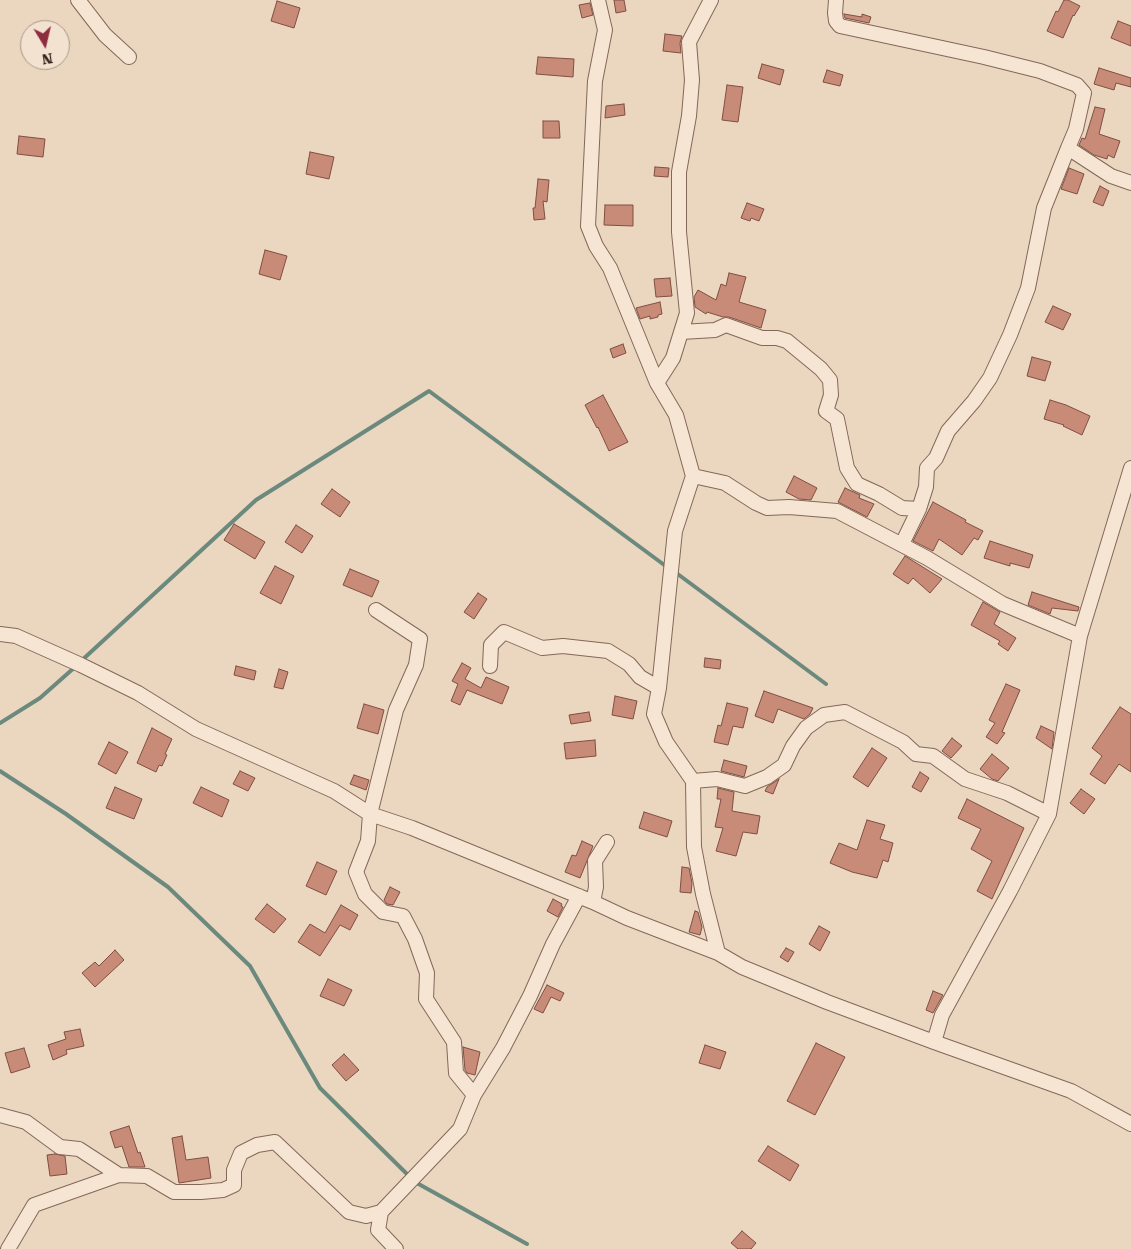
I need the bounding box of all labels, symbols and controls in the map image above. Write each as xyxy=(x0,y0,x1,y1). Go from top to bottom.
north arrow xyxy=(20,20,70,70)
text: N xyxy=(41,50,54,68)

